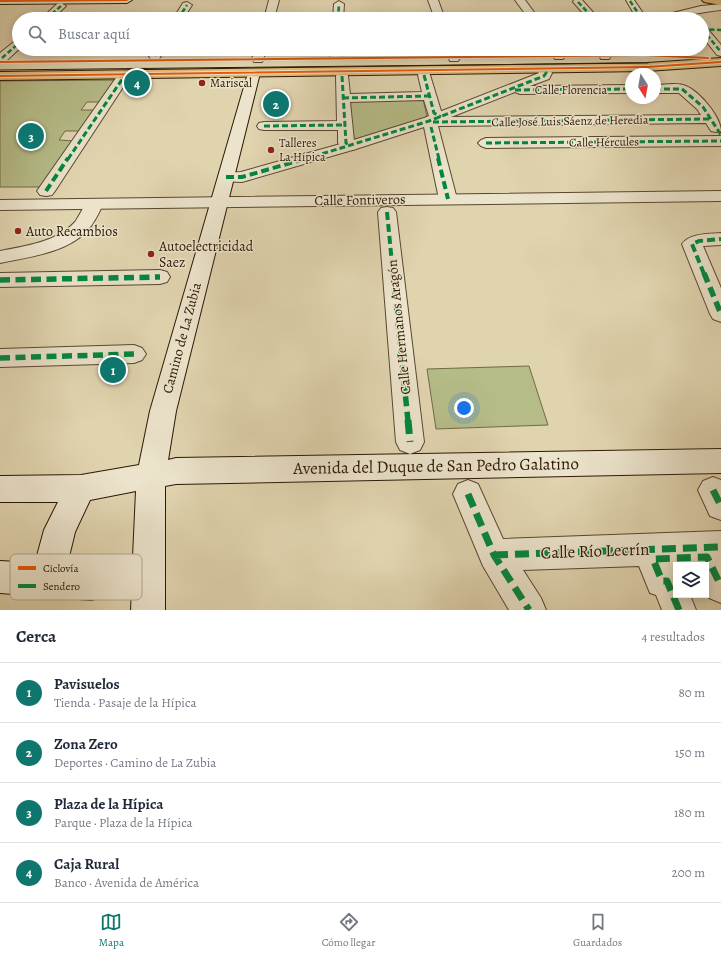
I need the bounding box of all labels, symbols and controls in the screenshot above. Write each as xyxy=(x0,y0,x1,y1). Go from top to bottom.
search box xyxy=(12,12,709,56)
icon: search xyxy=(26,23,48,45)
text: Buscar aquí xyxy=(58,24,130,44)
pin: 4 xyxy=(124,68,150,98)
north arrow xyxy=(625,68,661,104)
place label: Mariscal xyxy=(210,75,252,91)
marker: Mariscal xyxy=(197,78,207,88)
street label: Calle Florencia xyxy=(535,82,608,98)
pin: 2 xyxy=(263,89,289,119)
street label: Calle José Luis Sáenz de Heredia xyxy=(491,112,649,130)
pin: 3 xyxy=(18,121,44,151)
street label: Calle Hércules xyxy=(569,133,639,151)
place label: Talleres La Hípica xyxy=(279,135,326,165)
marker: Talleres La Hípica xyxy=(266,145,276,155)
street label: Calle Fontiveros xyxy=(314,190,406,210)
place label: Auto Recambios xyxy=(25,222,118,241)
marker: Auto Recambios xyxy=(13,226,23,236)
place label: Autoelectricidad Saez xyxy=(158,237,254,272)
marker: Autoelectricidad Saez xyxy=(146,249,156,259)
street label: Calle Hermanos Aragón xyxy=(382,258,416,395)
street label: Camino de La Zubia xyxy=(158,280,206,396)
pin: 1 xyxy=(100,355,126,385)
your location xyxy=(454,398,474,418)
street label: Avenida del Duque de San Pedro Galatino xyxy=(292,452,579,480)
street label: Calle Río Lecrín xyxy=(540,538,650,564)
legend xyxy=(10,554,142,600)
text: Ciclovía xyxy=(43,561,79,576)
map controls xyxy=(673,562,709,598)
button: layers xyxy=(673,562,709,598)
text: Sendero xyxy=(43,579,81,594)
text: Cerca xyxy=(16,625,56,648)
text: 4 resultados xyxy=(641,628,705,645)
text: Pavisuelos xyxy=(54,674,120,694)
text: 1 xyxy=(27,684,31,701)
text: 80 m xyxy=(678,684,705,701)
text: Tienda · Pasaje de la Hípica xyxy=(54,694,196,711)
text: Zona Zero xyxy=(54,734,118,754)
text: 2 xyxy=(26,744,32,761)
text: 150 m xyxy=(675,744,705,761)
text: Deportes · Camino de La Zubia xyxy=(54,754,216,771)
text: Plaza de la Hípica xyxy=(54,794,163,814)
text: 3 xyxy=(26,804,32,821)
text: 180 m xyxy=(674,804,705,821)
text: Parque · Plaza de la Hípica xyxy=(54,814,193,831)
text: Caja Rural xyxy=(54,854,119,874)
text: 4 xyxy=(26,864,32,881)
text: 200 m xyxy=(672,864,705,881)
text: Banco · Avenida de América xyxy=(54,874,199,891)
tab: Mapa xyxy=(99,911,124,950)
tab: Cómo llegar xyxy=(322,911,375,950)
tab: Guardados xyxy=(573,911,622,950)

